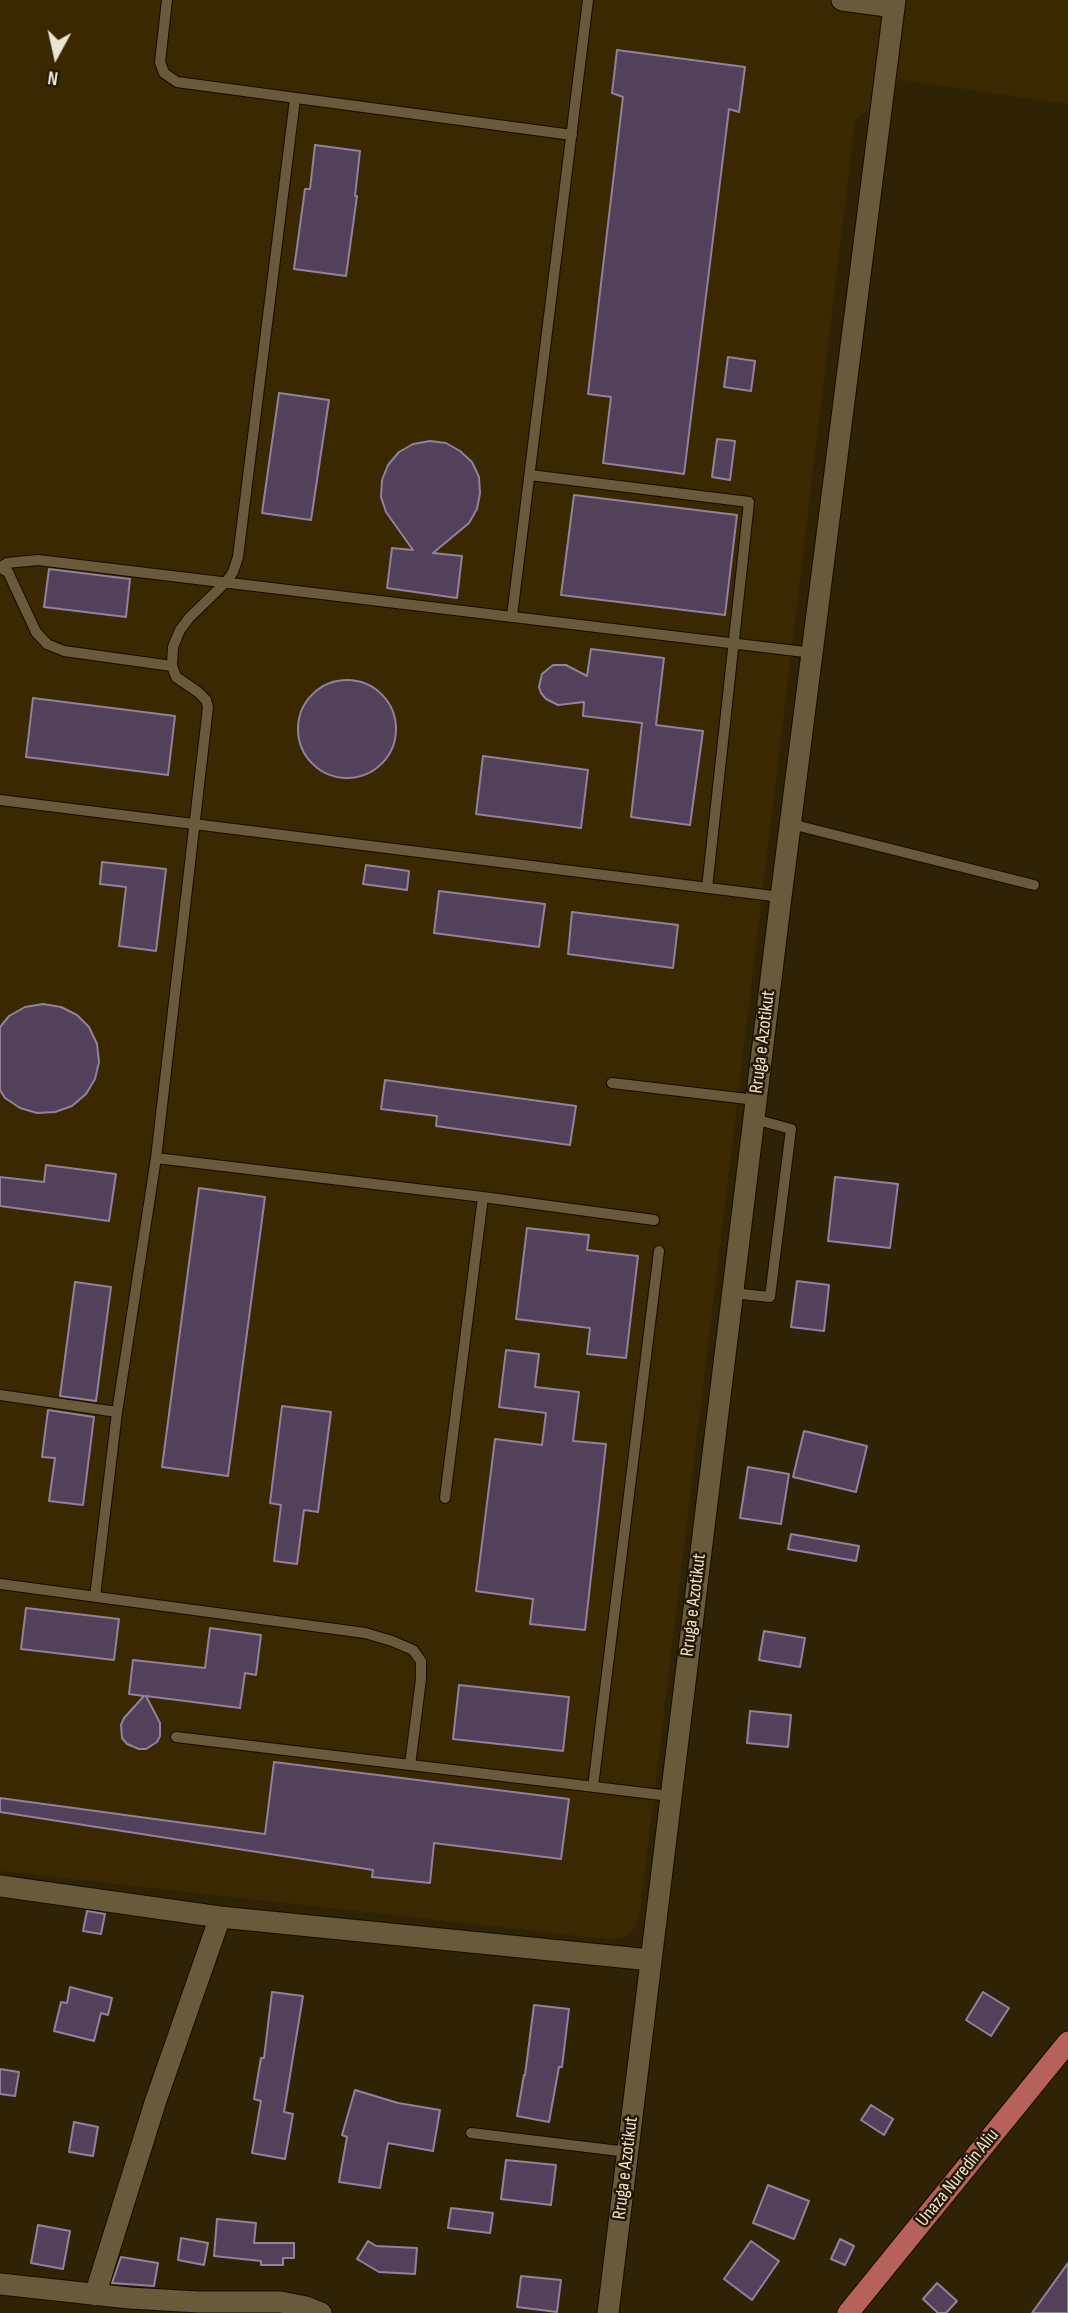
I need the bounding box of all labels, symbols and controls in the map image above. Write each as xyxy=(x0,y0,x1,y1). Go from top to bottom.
north arrow xyxy=(21,21,91,91)
text: N xyxy=(46,65,60,89)
street label: Rruga e Azotikut xyxy=(745,989,781,1095)
street label: Rruga e Azotikut xyxy=(676,1552,712,1658)
street label: Rruga e Azotikut xyxy=(608,2115,644,2221)
street label: Unaza Nuredin Aliu xyxy=(912,2125,1004,2231)

